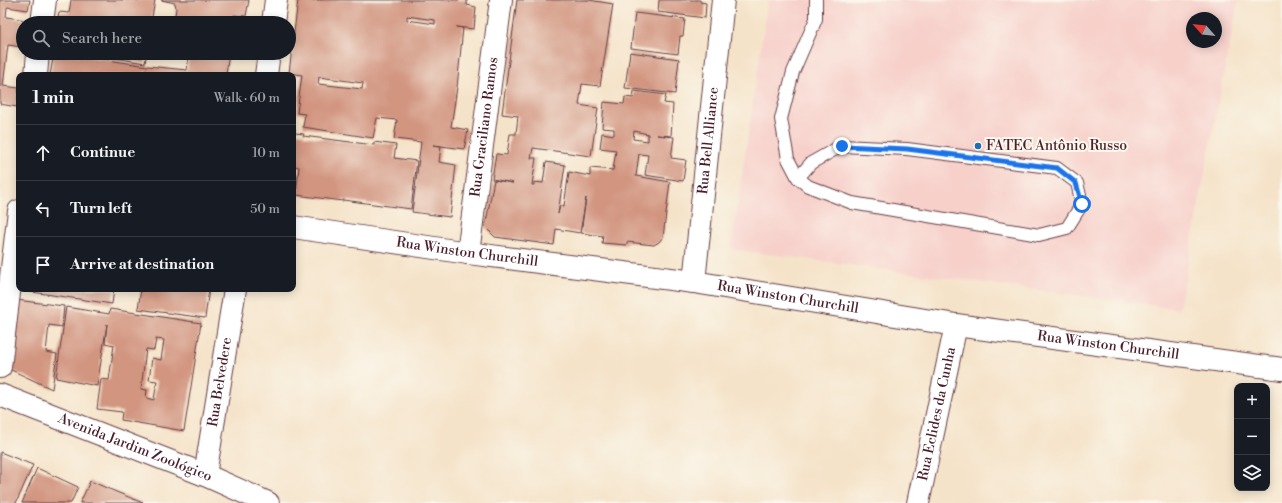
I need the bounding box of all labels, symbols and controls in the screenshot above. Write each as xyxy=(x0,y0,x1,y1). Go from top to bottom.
north arrow xyxy=(1186,12,1222,48)
search box xyxy=(16,16,296,60)
icon: search xyxy=(30,27,52,49)
text: Search here xyxy=(62,29,142,48)
street label: Rua Graciliano Ramos xyxy=(466,56,502,198)
street label: Rua Bell Alliance xyxy=(694,86,723,195)
text: 1 min xyxy=(32,87,74,109)
text: Walk · 60 m xyxy=(214,90,280,106)
route end xyxy=(833,137,851,155)
place label: FATEC Antônio Russo xyxy=(986,137,1127,155)
marker: FATEC Antônio Russo xyxy=(973,141,983,151)
icon: ahead xyxy=(32,142,54,164)
text: Continue xyxy=(70,143,135,162)
text: 10 m xyxy=(252,145,280,161)
route start xyxy=(1073,195,1091,213)
icon: left xyxy=(32,198,54,220)
text: Turn left xyxy=(70,199,132,218)
text: 50 m xyxy=(250,201,280,217)
street label: Rua Winston Churchill xyxy=(395,233,539,271)
icon: arrive xyxy=(32,254,54,276)
text: Arrive at destination xyxy=(70,255,214,274)
street label: Rua Winston Churchill xyxy=(716,277,860,318)
street label: Rua Winston Churchill xyxy=(1036,327,1180,364)
street label: Rua Belvedere xyxy=(204,336,236,428)
street label: Rua Eclides da Cunha xyxy=(914,344,960,483)
map controls xyxy=(1234,383,1270,491)
button: + xyxy=(1234,383,1270,419)
street label: Avenida Jardim Zoológico xyxy=(54,409,215,486)
button: − xyxy=(1234,419,1270,455)
button: layers xyxy=(1234,455,1270,491)

